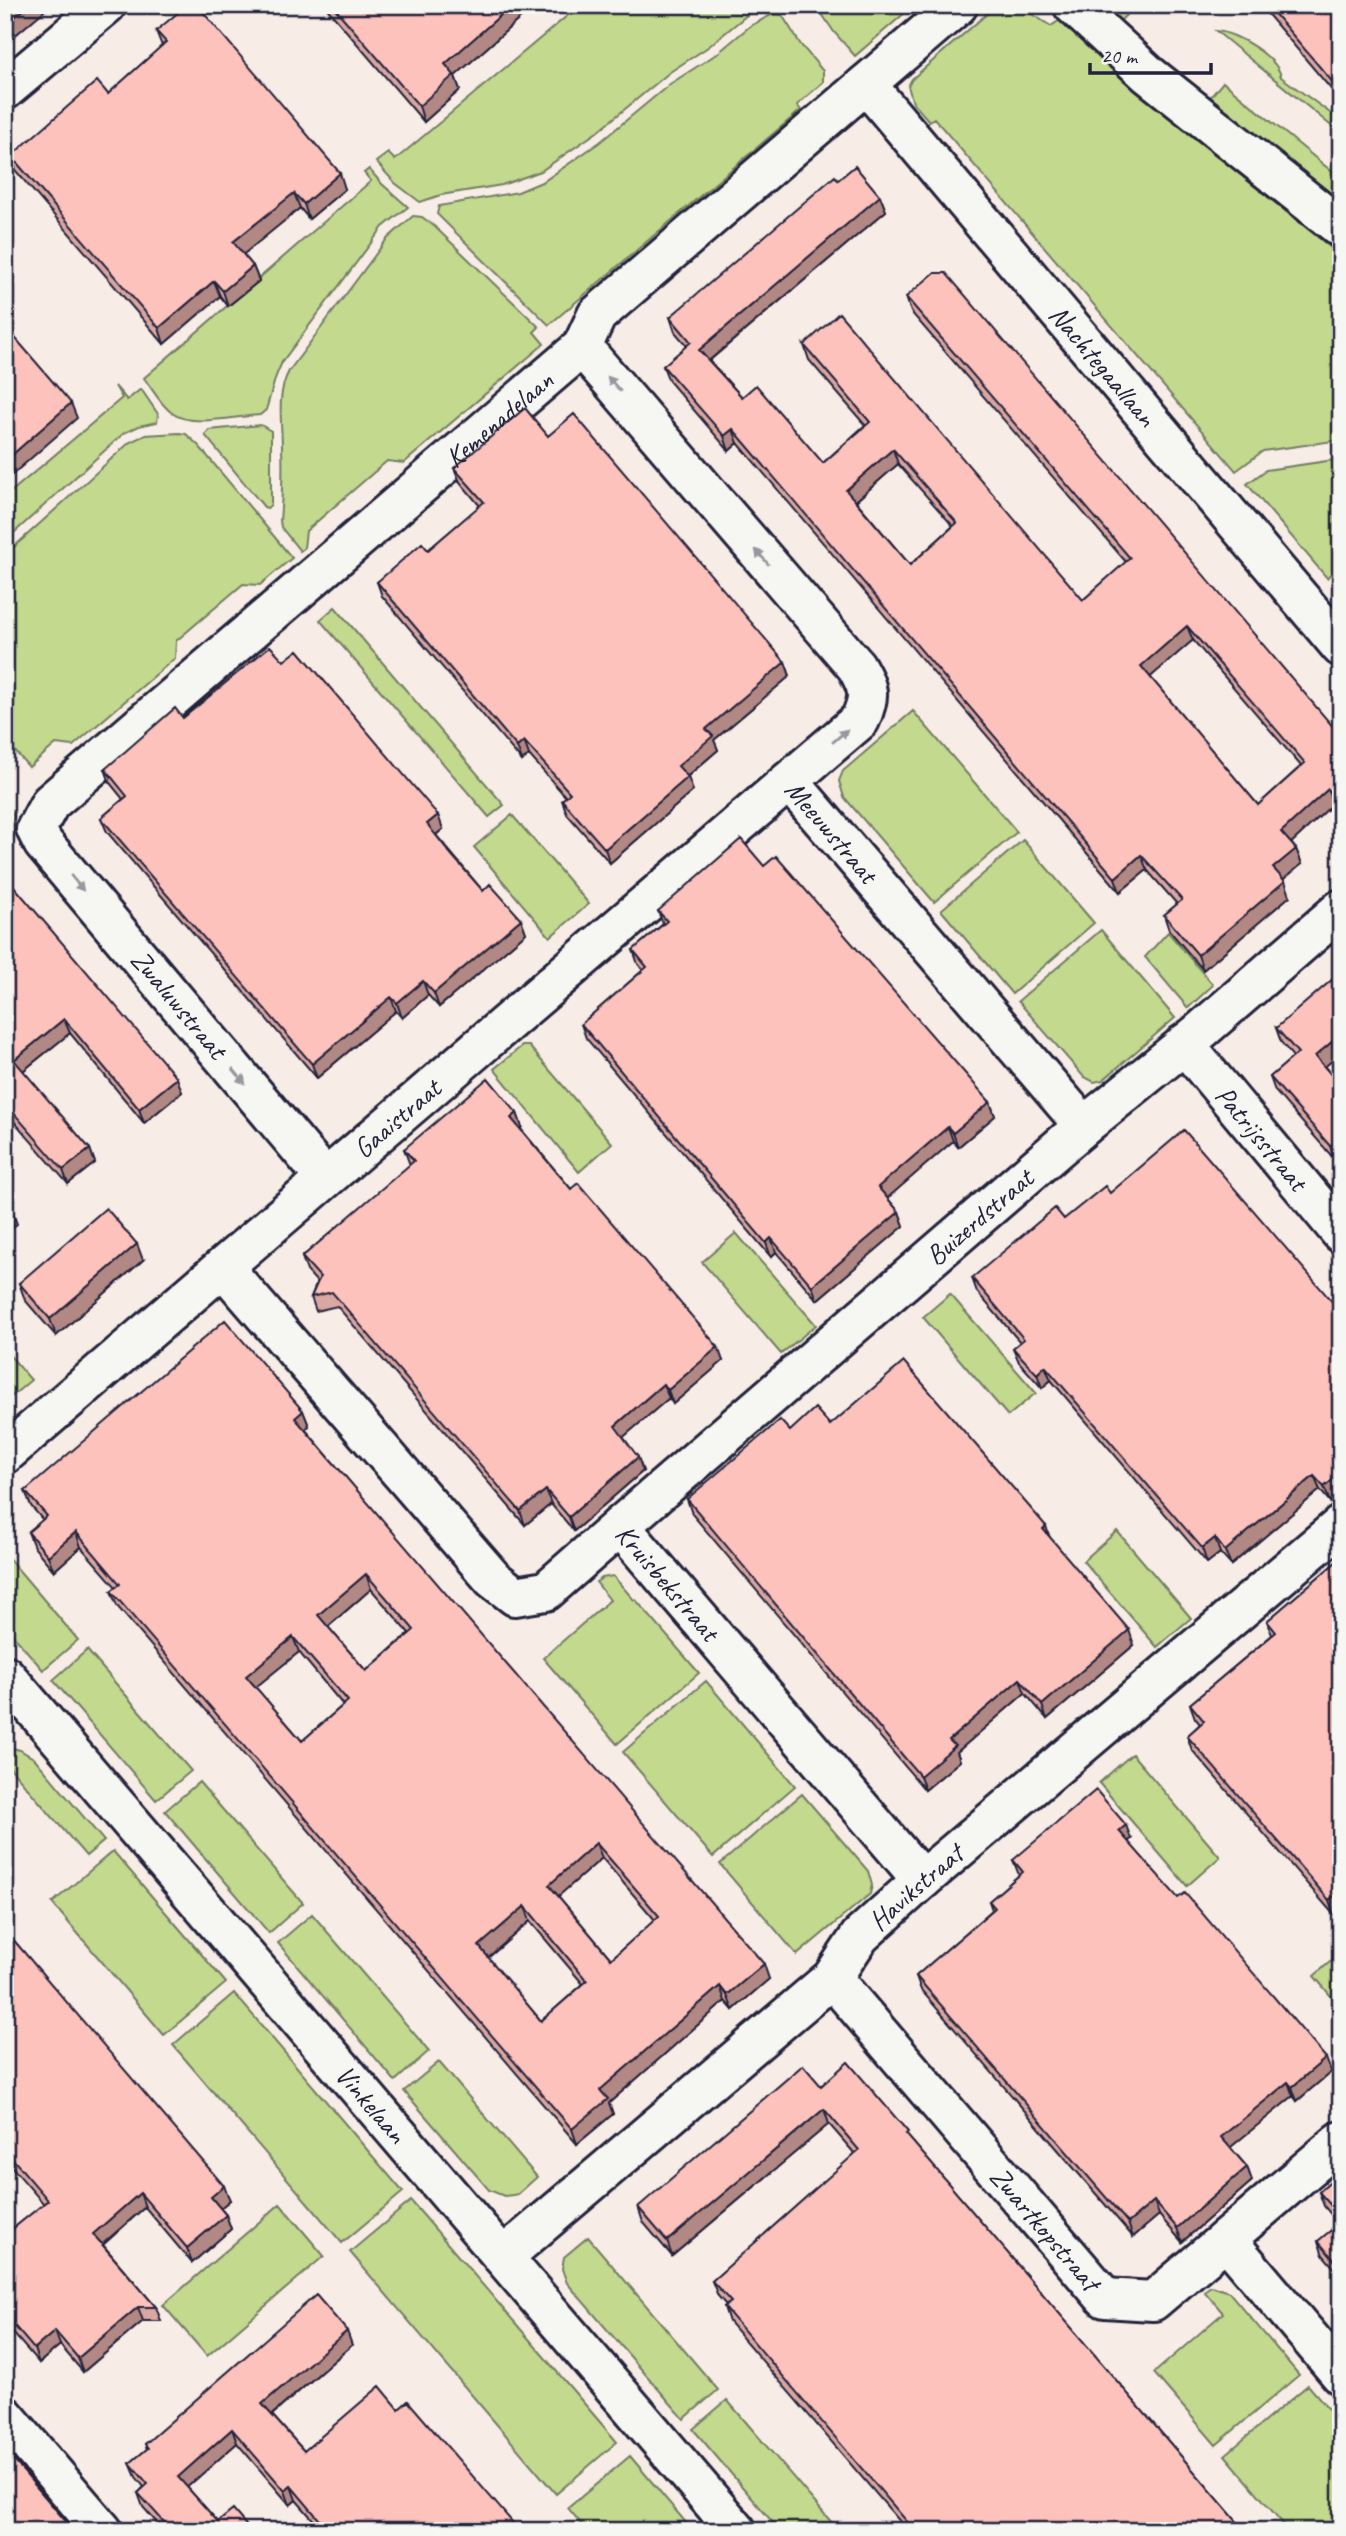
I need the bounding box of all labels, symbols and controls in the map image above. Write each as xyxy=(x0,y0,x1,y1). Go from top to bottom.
scale bar xyxy=(1090,32,1211,76)
text: 20 m xyxy=(1101,43,1139,69)
street label: Nachtegaallaan xyxy=(1042,297,1165,434)
street label: Kemenadelaan xyxy=(437,362,560,474)
one-way arrow xyxy=(607,375,622,393)
one-way arrow xyxy=(755,548,770,566)
one-way arrow xyxy=(832,729,849,744)
street label: Meeuwstraat xyxy=(778,772,888,892)
one-way arrow xyxy=(69,874,84,892)
street label: Zwaluwstraat xyxy=(123,942,236,1068)
one-way arrow xyxy=(231,1067,246,1084)
street label: Gaaistraat xyxy=(346,1069,449,1165)
street label: Patrijsstraat xyxy=(1208,1078,1317,1200)
street label: Buizerdstraat xyxy=(918,1159,1042,1273)
street label: Kruisbekstraat xyxy=(608,1517,729,1650)
street label: Havikstraat xyxy=(861,1833,973,1938)
street label: Vinkelaan xyxy=(328,2057,416,2151)
street label: Zwartkopstraat xyxy=(983,2159,1111,2300)

